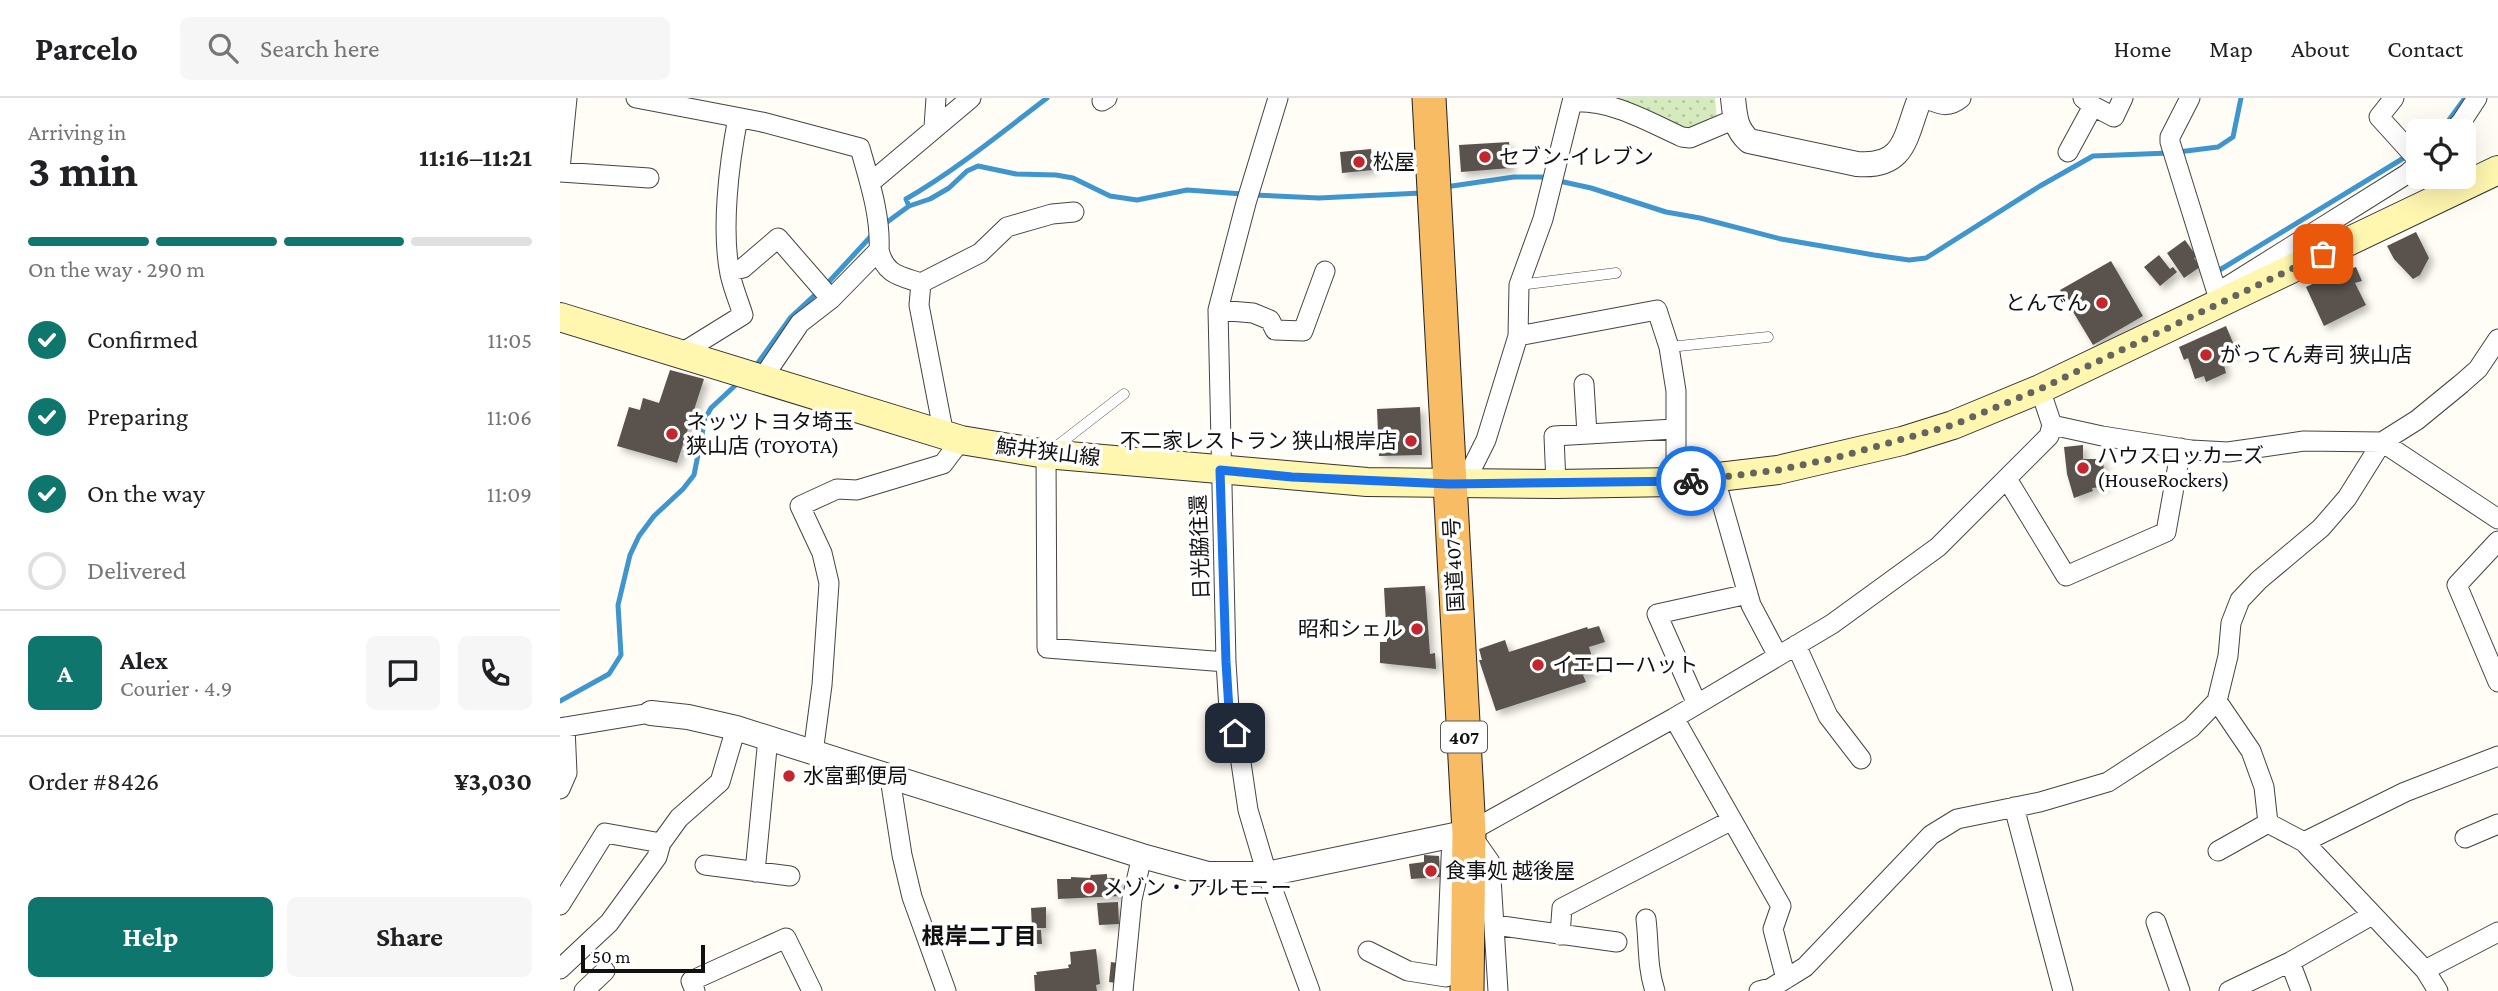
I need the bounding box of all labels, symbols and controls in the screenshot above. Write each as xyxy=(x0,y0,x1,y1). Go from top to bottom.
search box xyxy=(180,17,670,80)
icon: search xyxy=(204,29,242,67)
text: Parcelo xyxy=(35,30,138,67)
text: Search here xyxy=(260,34,379,63)
text: Home xyxy=(2114,35,2171,62)
text: Map xyxy=(2209,35,2253,62)
text: About xyxy=(2291,35,2349,62)
text: Contact xyxy=(2387,35,2463,62)
text: Arriving in xyxy=(28,119,126,145)
map controls xyxy=(2406,119,2476,189)
button: locate xyxy=(2406,119,2476,189)
text: 11:16–11:21 xyxy=(419,143,532,172)
text: 3 min xyxy=(28,145,138,196)
place label: セブン-イレブン xyxy=(1499,145,1654,169)
marker: セブン-イレブン xyxy=(1477,149,1493,165)
place label: 松屋 xyxy=(1373,150,1415,174)
marker: 松屋 xyxy=(1351,154,1367,170)
pin xyxy=(2293,224,2353,284)
icon: bag xyxy=(2304,235,2342,273)
text: On the way · 290 m xyxy=(28,256,205,282)
place label: とんでん xyxy=(2005,291,2088,315)
marker: とんでん xyxy=(2094,295,2110,311)
icon: check xyxy=(28,321,66,359)
text: Confirmed xyxy=(87,325,198,354)
text: 11:05 xyxy=(488,327,532,353)
place label: がってん寿司 狭山店 xyxy=(2220,343,2412,367)
marker: がってん寿司 狭山店 xyxy=(2198,347,2214,363)
icon: check xyxy=(28,398,66,436)
text: Preparing xyxy=(87,402,188,431)
text: 11:06 xyxy=(487,404,532,430)
place label: ネッツトヨタ埼玉 狭山店 (TOYOTA) xyxy=(686,410,854,458)
marker: ネッツトヨタ埼玉 狭山店 (TOYOTA) xyxy=(664,426,680,442)
place label: 不二家レストラン 狭山根岸店 xyxy=(1120,429,1397,453)
marker: 不二家レストラン 狭山根岸店 xyxy=(1403,433,1419,449)
street label: 鯨井狭山線 xyxy=(994,434,1102,470)
place label: ハウスロッカーズ (HouseRockers) xyxy=(2097,444,2264,492)
courier xyxy=(1656,446,1726,516)
marker: ハウスロッカーズ (HouseRockers) xyxy=(2075,460,2091,476)
icon: bike xyxy=(1672,462,1710,500)
icon: check xyxy=(28,475,66,513)
text: On the way xyxy=(87,479,205,508)
text: 11:09 xyxy=(487,481,532,507)
street label: 日光脇往還 xyxy=(1186,494,1214,600)
street label: 国道407号 xyxy=(1440,517,1468,613)
text: Delivered xyxy=(87,556,186,585)
place label: 昭和シェル xyxy=(1298,617,1403,641)
marker: 昭和シェル xyxy=(1409,621,1425,637)
button: chat xyxy=(366,636,440,710)
button: phone xyxy=(458,636,532,710)
text: Alex xyxy=(120,646,168,675)
place label: イエローハット xyxy=(1552,653,1698,677)
marker: イエローハット xyxy=(1530,657,1546,673)
text: A xyxy=(57,659,73,688)
text: Courier · 4.9 xyxy=(120,675,232,701)
pin xyxy=(1205,703,1265,763)
icon: home xyxy=(1216,714,1254,752)
road number: 407 xyxy=(1441,722,1487,752)
place label: 水富郵便局 xyxy=(803,764,908,788)
text: Order #8426 xyxy=(28,767,159,796)
text: ¥3,030 xyxy=(454,767,532,796)
marker: 水富郵便局 xyxy=(781,768,797,784)
place label: 食事処 越後屋 xyxy=(1445,859,1575,883)
marker: 食事処 越後屋 xyxy=(1423,863,1439,879)
place label: メゾン・アルモニー xyxy=(1103,876,1292,900)
marker: メゾン・アルモニー xyxy=(1081,880,1097,896)
button: Help xyxy=(28,897,273,977)
button: Share xyxy=(287,897,532,977)
district label: 根岸二丁目 xyxy=(922,923,1037,949)
scale bar xyxy=(581,942,705,974)
text: 50 m xyxy=(592,946,631,967)

